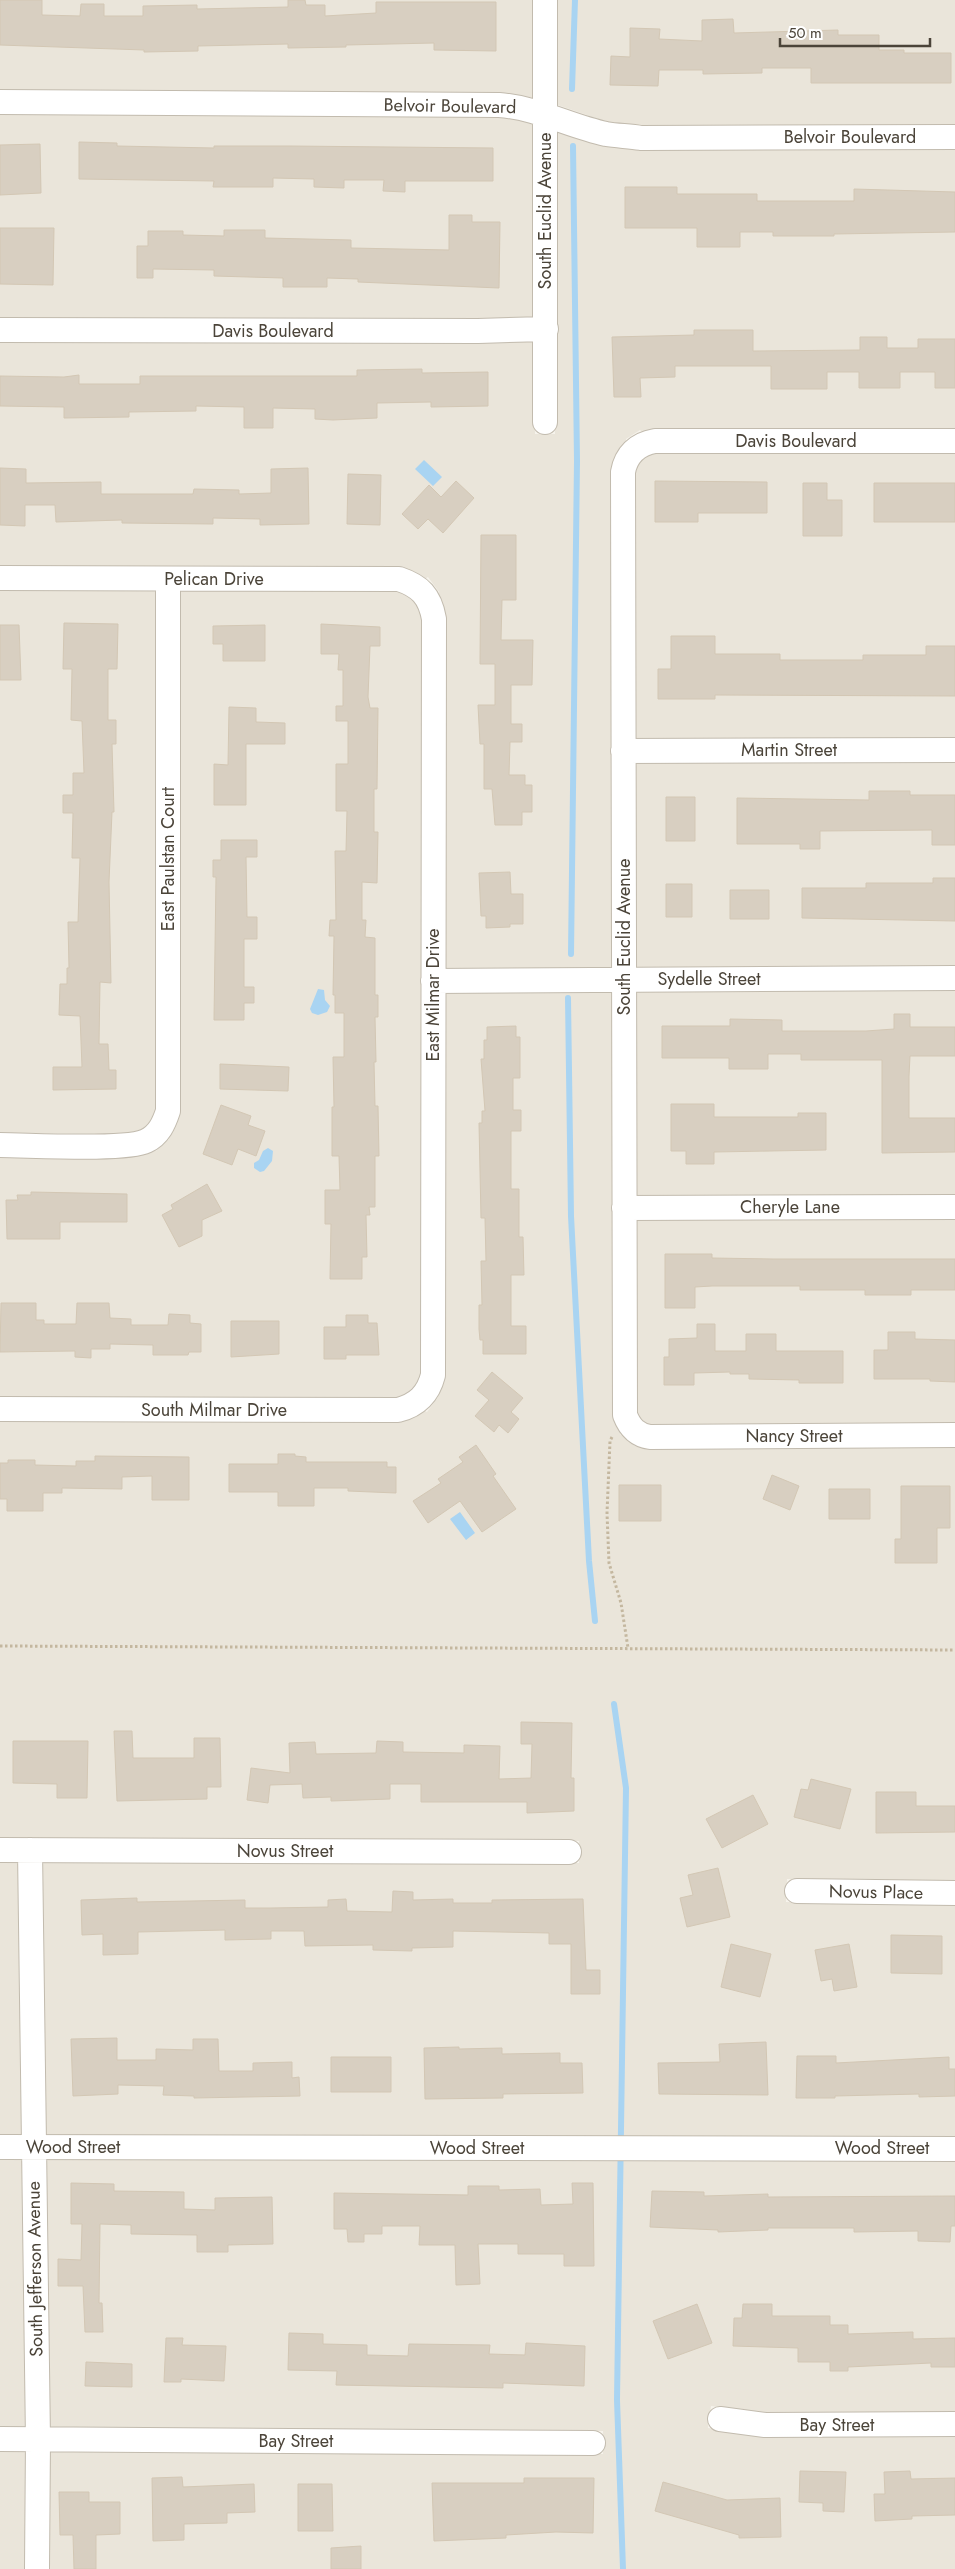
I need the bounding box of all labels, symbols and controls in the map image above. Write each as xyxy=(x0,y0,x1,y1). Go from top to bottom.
scale bar xyxy=(780,15,930,47)
text: 50 m xyxy=(788,22,822,44)
street label: Belvoir Boulevard xyxy=(383,92,517,120)
street label: Belvoir Boulevard xyxy=(784,124,916,150)
street label: South Euclid Avenue xyxy=(532,133,558,289)
street label: Davis Boulevard xyxy=(212,318,334,344)
street label: Davis Boulevard xyxy=(735,428,857,454)
street label: Pelican Drive xyxy=(164,566,264,592)
street label: Martin Street xyxy=(741,737,838,763)
street label: East Paulstan Court xyxy=(155,786,181,931)
street label: South Euclid Avenue xyxy=(611,859,637,1015)
street label: East Milmar Drive xyxy=(420,928,446,1062)
street label: Sydelle Street xyxy=(657,966,761,992)
street label: Cheryle Lane xyxy=(740,1194,840,1220)
street label: South Milmar Drive xyxy=(141,1397,287,1423)
street label: Nancy Street xyxy=(746,1423,843,1449)
street label: Novus Street xyxy=(237,1838,334,1864)
street label: Novus Place xyxy=(829,1878,923,1906)
street label: Wood Street xyxy=(26,2134,121,2160)
street label: Wood Street xyxy=(430,2135,525,2161)
street label: Wood Street xyxy=(835,2135,930,2161)
street label: South Jefferson Avenue xyxy=(20,2181,50,2357)
street label: Bay Street xyxy=(800,2412,875,2438)
street label: Bay Street xyxy=(259,2428,334,2454)

